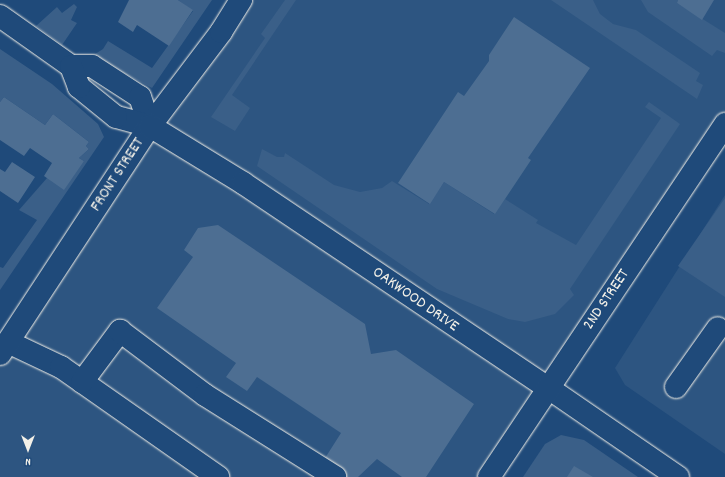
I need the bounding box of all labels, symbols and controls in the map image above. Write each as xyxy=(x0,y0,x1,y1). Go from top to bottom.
street label: FRONT STREET xyxy=(87,134,149,216)
street label: OAKWOOD DRIVE xyxy=(368,263,462,337)
street label: 2ND STREET xyxy=(580,266,634,334)
north arrow xyxy=(8,429,48,469)
text: N xyxy=(25,453,31,469)

